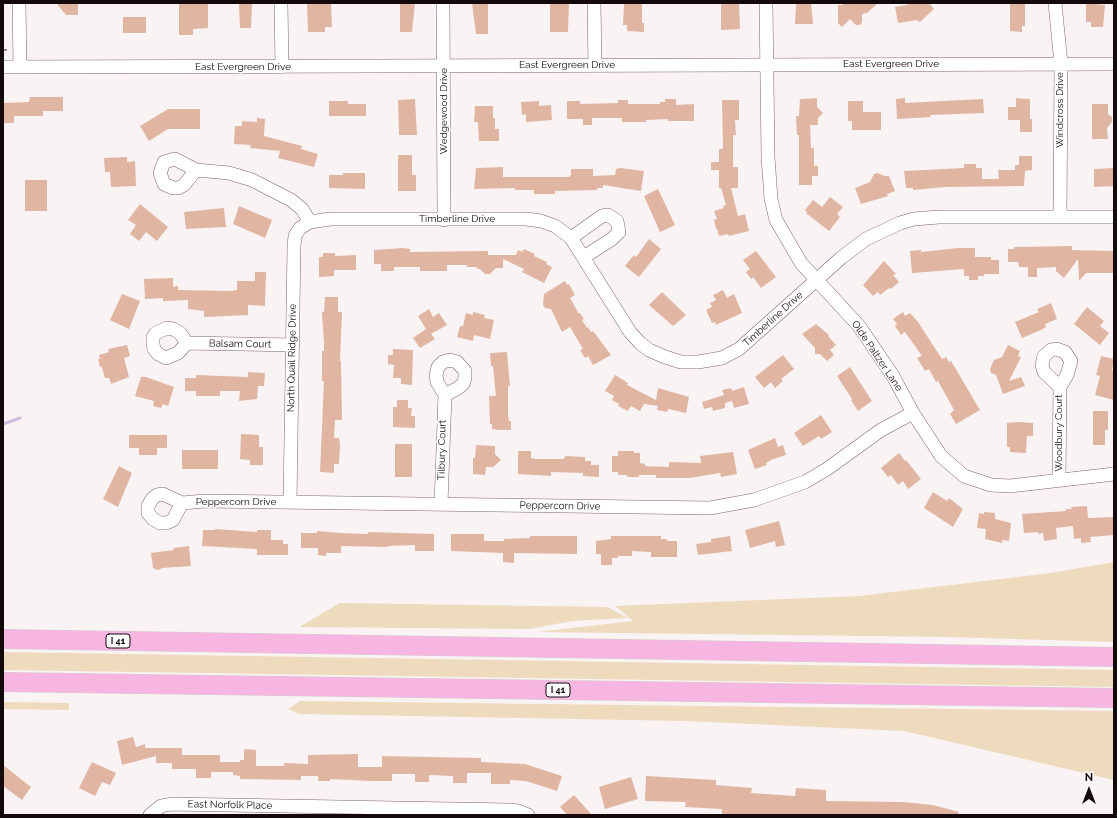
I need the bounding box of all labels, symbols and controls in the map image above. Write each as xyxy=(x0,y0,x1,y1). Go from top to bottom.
street label: East Evergreen Drive xyxy=(843,58,939,70)
street label: East Evergreen Drive xyxy=(519,59,615,71)
street label: East Evergreen Drive xyxy=(195,61,291,73)
street label: Wedgewood Drive xyxy=(438,68,450,154)
street label: Windcross Drive xyxy=(1054,72,1066,148)
street label: Timberline Drive xyxy=(419,213,495,225)
street label: Timberline Drive xyxy=(741,289,805,349)
street label: North Quail Ridge Drive xyxy=(285,304,299,412)
street label: Olde Paltzer Lane xyxy=(849,319,905,393)
street label: Balsam Court xyxy=(209,337,271,351)
street label: Woodbury Court xyxy=(1053,394,1065,472)
street label: Tilbury Court xyxy=(435,420,449,480)
street label: Peppercorn Drive xyxy=(196,496,276,508)
street label: Peppercorn Drive xyxy=(520,499,600,513)
road number: I 41 xyxy=(106,634,130,648)
road number: I 41 xyxy=(546,683,570,697)
north arrow xyxy=(1069,770,1109,810)
text: N xyxy=(1085,771,1093,784)
street label: East Norfolk Place xyxy=(188,798,272,812)

